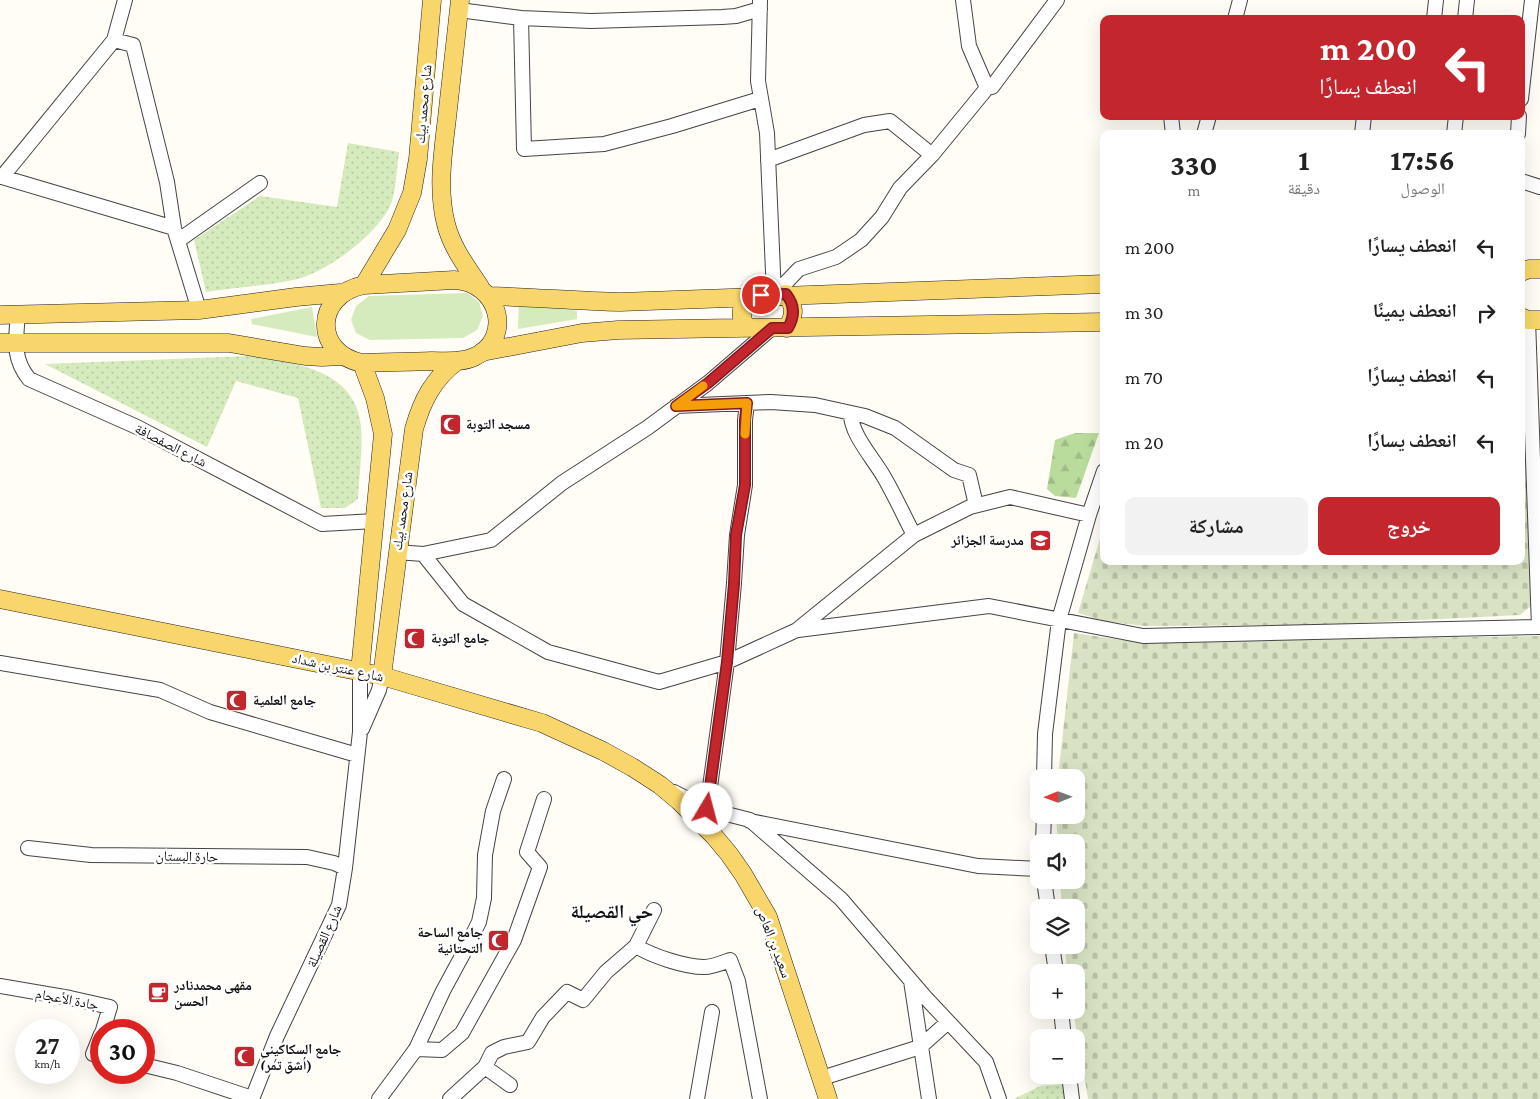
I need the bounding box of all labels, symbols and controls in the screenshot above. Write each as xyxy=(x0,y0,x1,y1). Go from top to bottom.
text: 200 m xyxy=(1320,29,1417,68)
icon: left xyxy=(1435,35,1500,100)
street label: شارع محمد بيك xyxy=(412,64,436,144)
text: انعطف يسارًا xyxy=(1319,74,1417,99)
text: 1 xyxy=(1298,143,1310,176)
text: 17:56 xyxy=(1390,143,1455,176)
text: 330 xyxy=(1170,148,1218,181)
text: دقيقة xyxy=(1288,180,1320,197)
text: الوصول xyxy=(1400,180,1445,197)
text: m xyxy=(1187,182,1200,199)
icon: left xyxy=(1472,234,1500,262)
text: انعطف يسارًا xyxy=(1367,235,1457,256)
text: 200 m xyxy=(1125,237,1174,258)
pin xyxy=(740,274,782,316)
icon: arrive xyxy=(747,281,775,309)
icon: right xyxy=(1472,299,1500,327)
text: انعطف يمينًا xyxy=(1373,300,1457,321)
text: 30 m xyxy=(1125,302,1164,323)
icon: left xyxy=(1472,364,1500,392)
text: انعطف يسارًا xyxy=(1367,365,1457,386)
text: 70 m xyxy=(1125,367,1163,388)
mosque icon: مسجد التوبة xyxy=(438,412,462,436)
place label: مسجد التوبة xyxy=(466,416,530,433)
street label: شارع الصفصافة xyxy=(131,420,210,472)
icon: left xyxy=(1472,429,1500,457)
text: انعطف يسارًا xyxy=(1367,430,1457,451)
text: 20 m xyxy=(1125,432,1164,453)
street label: شارع محمد بيك xyxy=(389,471,417,552)
button: مشاركة xyxy=(1125,497,1308,555)
button: خروج xyxy=(1318,497,1500,555)
school or university icon: مدرسة الجزائر xyxy=(1028,528,1052,552)
place label: مدرسة الجزائر xyxy=(950,532,1024,548)
mosque icon: جامع التوبة xyxy=(403,626,427,650)
place label: جامع التوبة xyxy=(431,630,489,648)
street label: شارع عنتر بن شداد xyxy=(290,649,385,686)
mosque icon: جامع العلمية xyxy=(225,688,249,712)
place label: جامع العلمية xyxy=(253,692,316,710)
north arrow xyxy=(1030,769,1085,824)
map controls xyxy=(1030,769,1085,1084)
position arrow xyxy=(680,782,732,834)
button: sound xyxy=(1030,834,1085,889)
street label: حارة البستان xyxy=(156,847,219,866)
button: layers xyxy=(1030,899,1085,954)
district label: حي القصيلة xyxy=(571,901,653,927)
street label: شارع القصيلة xyxy=(303,902,347,971)
street label: سعيد بن العاص xyxy=(752,904,795,980)
place label: جامع الساحة التحتانية xyxy=(417,924,483,956)
mosque icon: جامع الساحة التحتانية xyxy=(487,928,511,952)
button: + xyxy=(1030,964,1085,1019)
place label: مقهى محمدنادر الحسن xyxy=(173,977,252,1010)
cafe icon: مقهى محمدنادر الحسن xyxy=(146,981,170,1005)
street label: جادة الأعجام xyxy=(34,985,100,1015)
speed limit sign: 30 xyxy=(90,1019,155,1084)
button: − xyxy=(1030,1029,1085,1084)
text: 27 xyxy=(35,1032,60,1059)
place label: جامع السكاكيني (أشق تمر) xyxy=(260,1041,341,1074)
mosque icon: جامع السكاكيني (أشق تمر) xyxy=(232,1045,256,1069)
text: km/h xyxy=(35,1057,60,1071)

